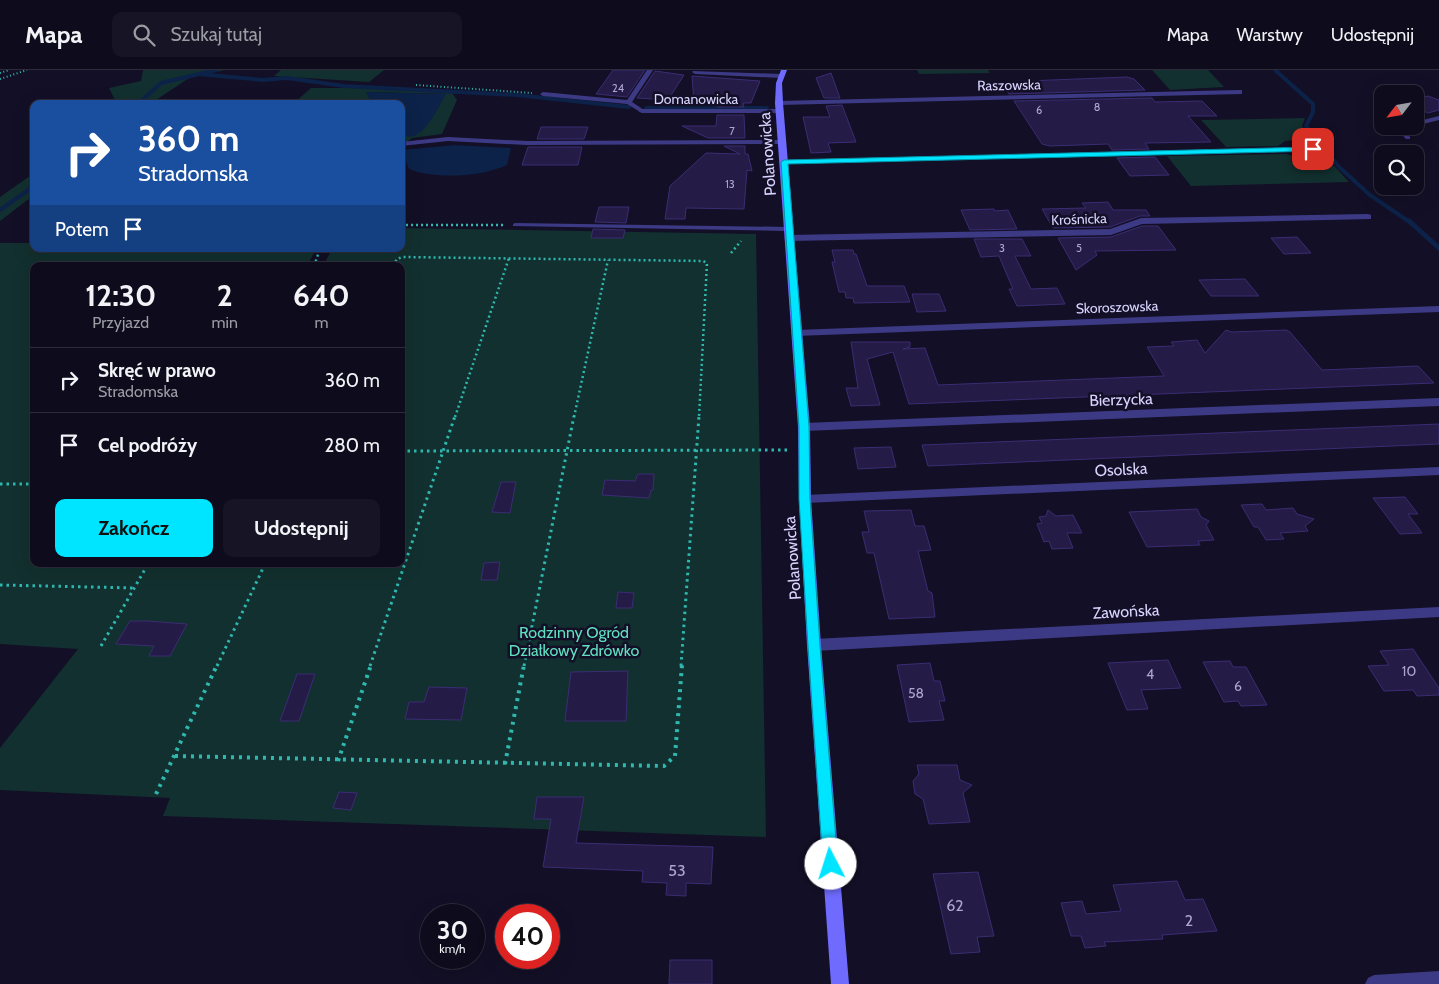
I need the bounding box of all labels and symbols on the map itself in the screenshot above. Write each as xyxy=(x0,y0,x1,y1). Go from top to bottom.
street label: Raszowska xyxy=(977,75,1041,95)
house number: 24 xyxy=(612,81,625,95)
north arrow xyxy=(1374,85,1424,135)
street label: Domanowicka xyxy=(654,90,739,108)
house number: 8 xyxy=(1094,100,1100,114)
house number: 6 xyxy=(1036,103,1042,117)
street label: Polanowicka xyxy=(755,111,780,196)
house number: 7 xyxy=(729,124,735,138)
pin xyxy=(1292,128,1334,170)
house number: 13 xyxy=(725,177,735,191)
street label: Krośnicka xyxy=(1051,209,1107,229)
house number: 3 xyxy=(999,241,1005,255)
house number: 5 xyxy=(1076,241,1082,255)
street label: Skoroszowska xyxy=(1075,297,1159,317)
street label: Bierzycka xyxy=(1089,389,1153,410)
street label: Osolska xyxy=(1094,459,1148,480)
street label: Polanowicka xyxy=(780,515,805,600)
street label: Zawońska xyxy=(1092,600,1160,623)
park label: Rodzinny Ogród Działkowy Zdrówko xyxy=(509,623,640,660)
house number: 10 xyxy=(1402,662,1416,680)
house number: 4 xyxy=(1146,665,1154,683)
house number: 6 xyxy=(1234,677,1242,695)
house number: 58 xyxy=(908,684,924,702)
position arrow xyxy=(804,837,856,889)
house number: 53 xyxy=(668,861,686,880)
house number: 62 xyxy=(946,896,964,915)
speed limit sign: 40 xyxy=(495,904,560,969)
house number: 2 xyxy=(1185,911,1193,930)

